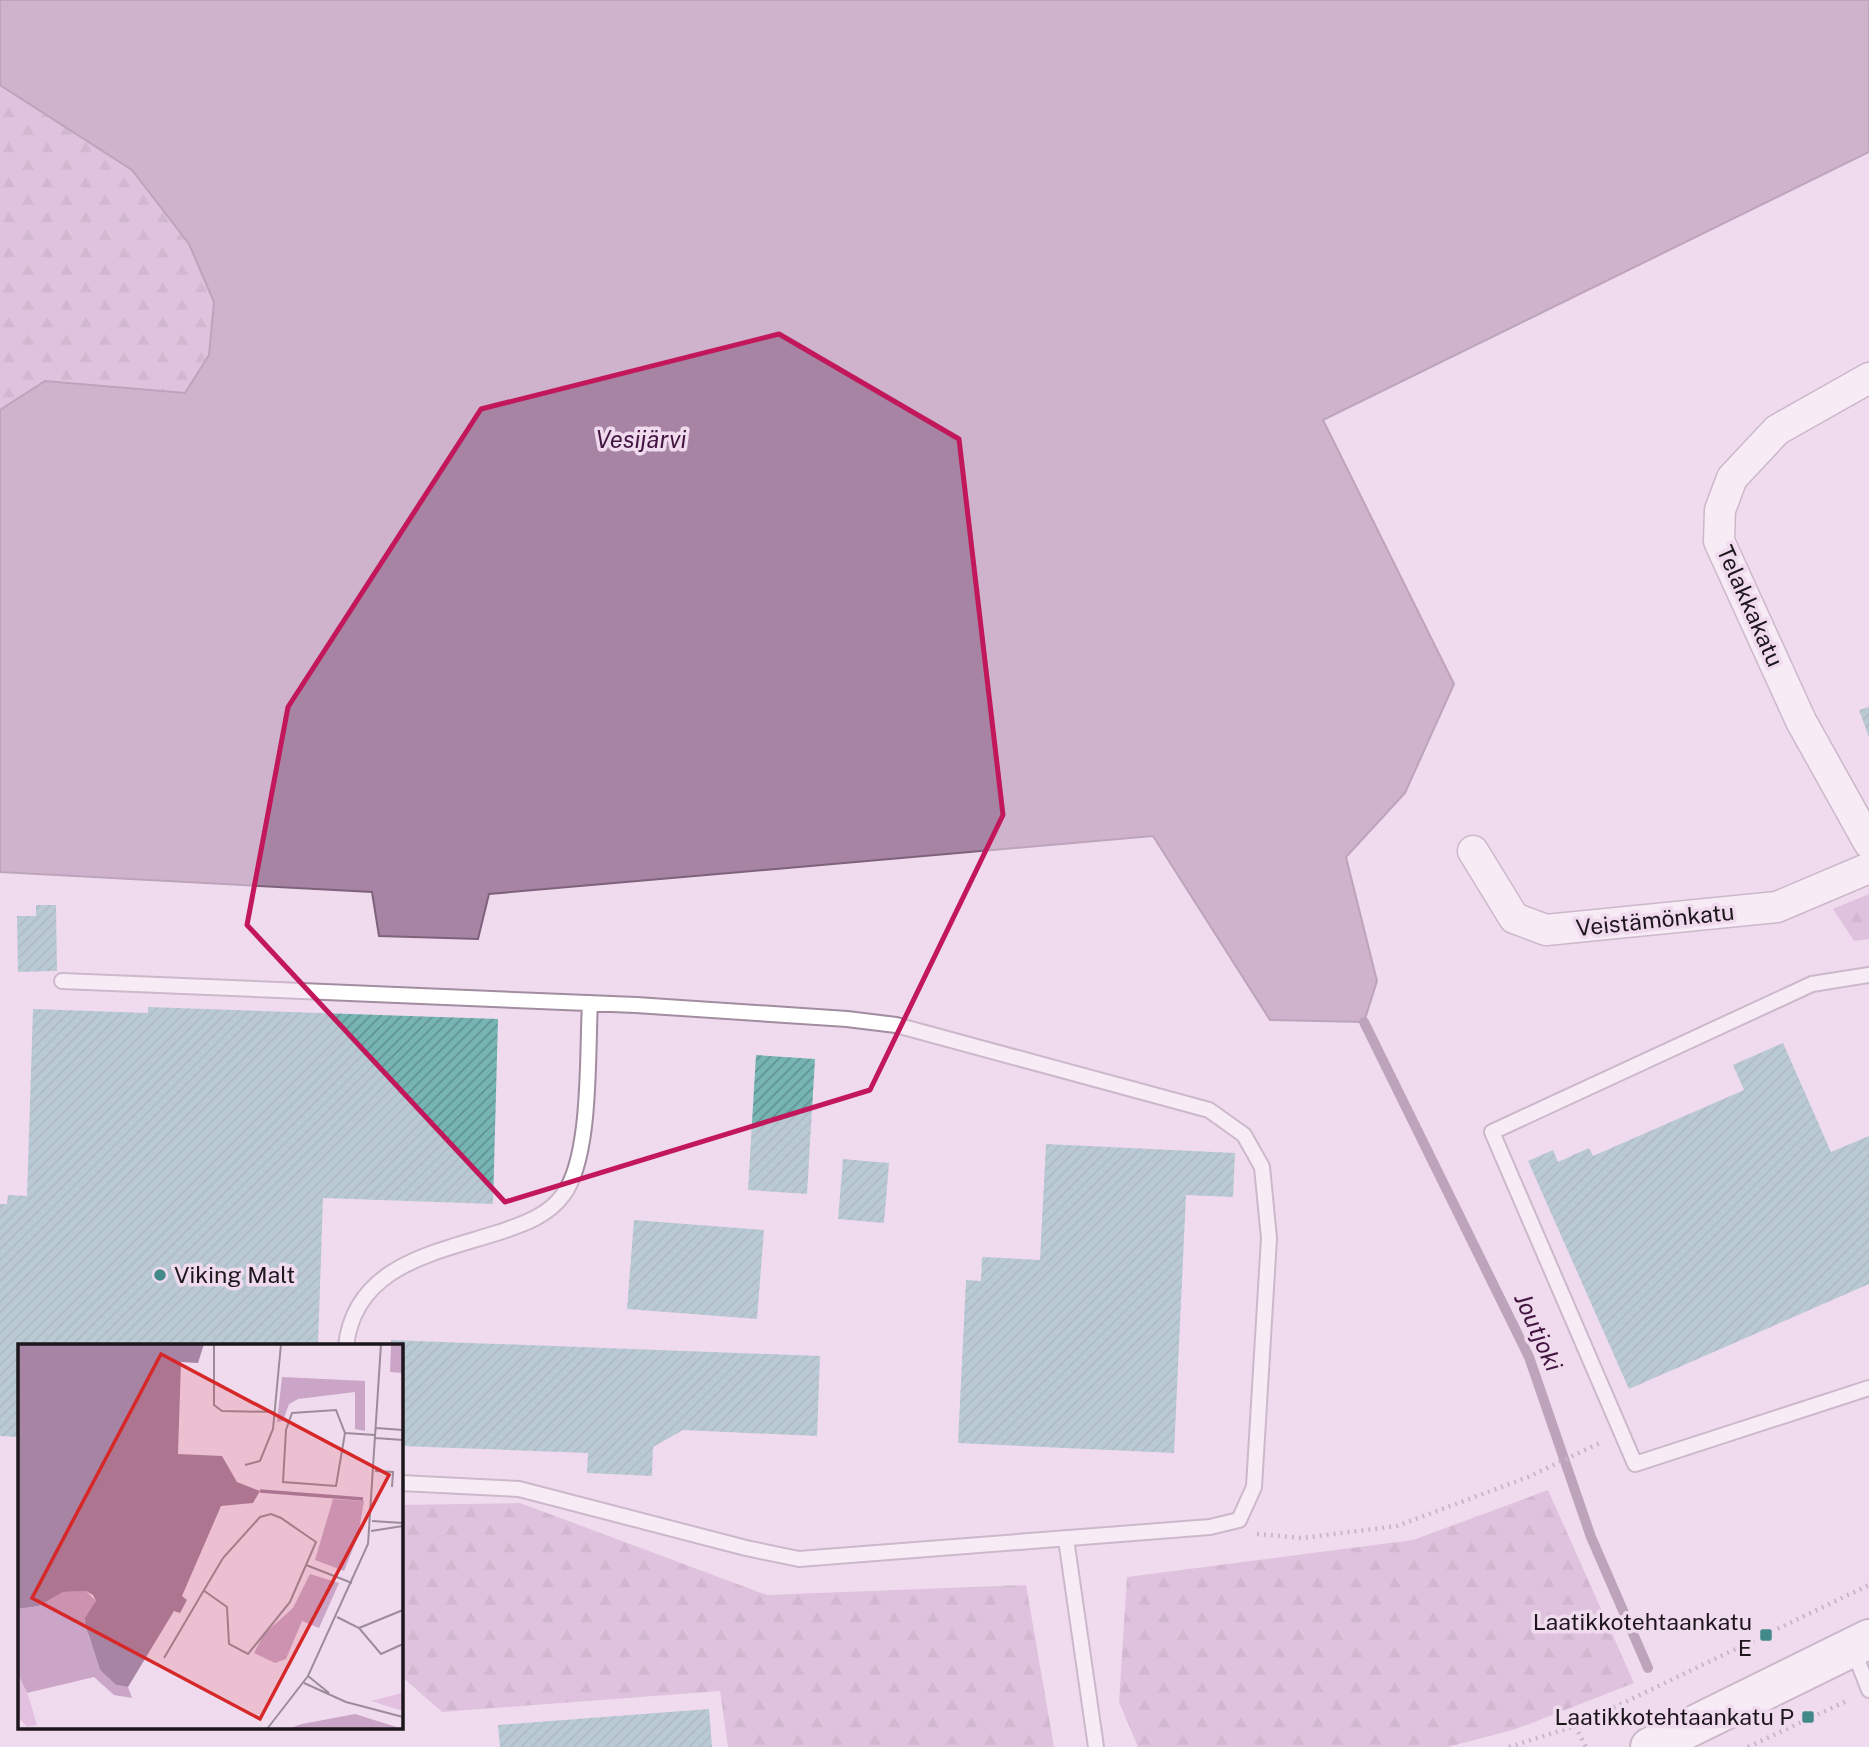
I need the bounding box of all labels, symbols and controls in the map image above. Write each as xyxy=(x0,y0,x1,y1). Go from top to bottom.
water label: Vesijärvi xyxy=(596,425,687,453)
street label: Telakkakatu xyxy=(1712,541,1789,671)
street label: Veistämönkatu xyxy=(1574,898,1736,941)
place label: Viking Malt xyxy=(174,1261,295,1288)
marker: Viking Malt xyxy=(152,1267,168,1283)
water label: Joutjoki xyxy=(1509,1288,1569,1375)
inset map xyxy=(18,1344,402,1730)
place label: Laatikkotehtaankatu E xyxy=(1533,1608,1752,1661)
marker: Laatikkotehtaankatu E xyxy=(1758,1627,1774,1643)
place label: Laatikkotehtaankatu P xyxy=(1554,1703,1794,1730)
marker: Laatikkotehtaankatu P xyxy=(1800,1709,1816,1725)

